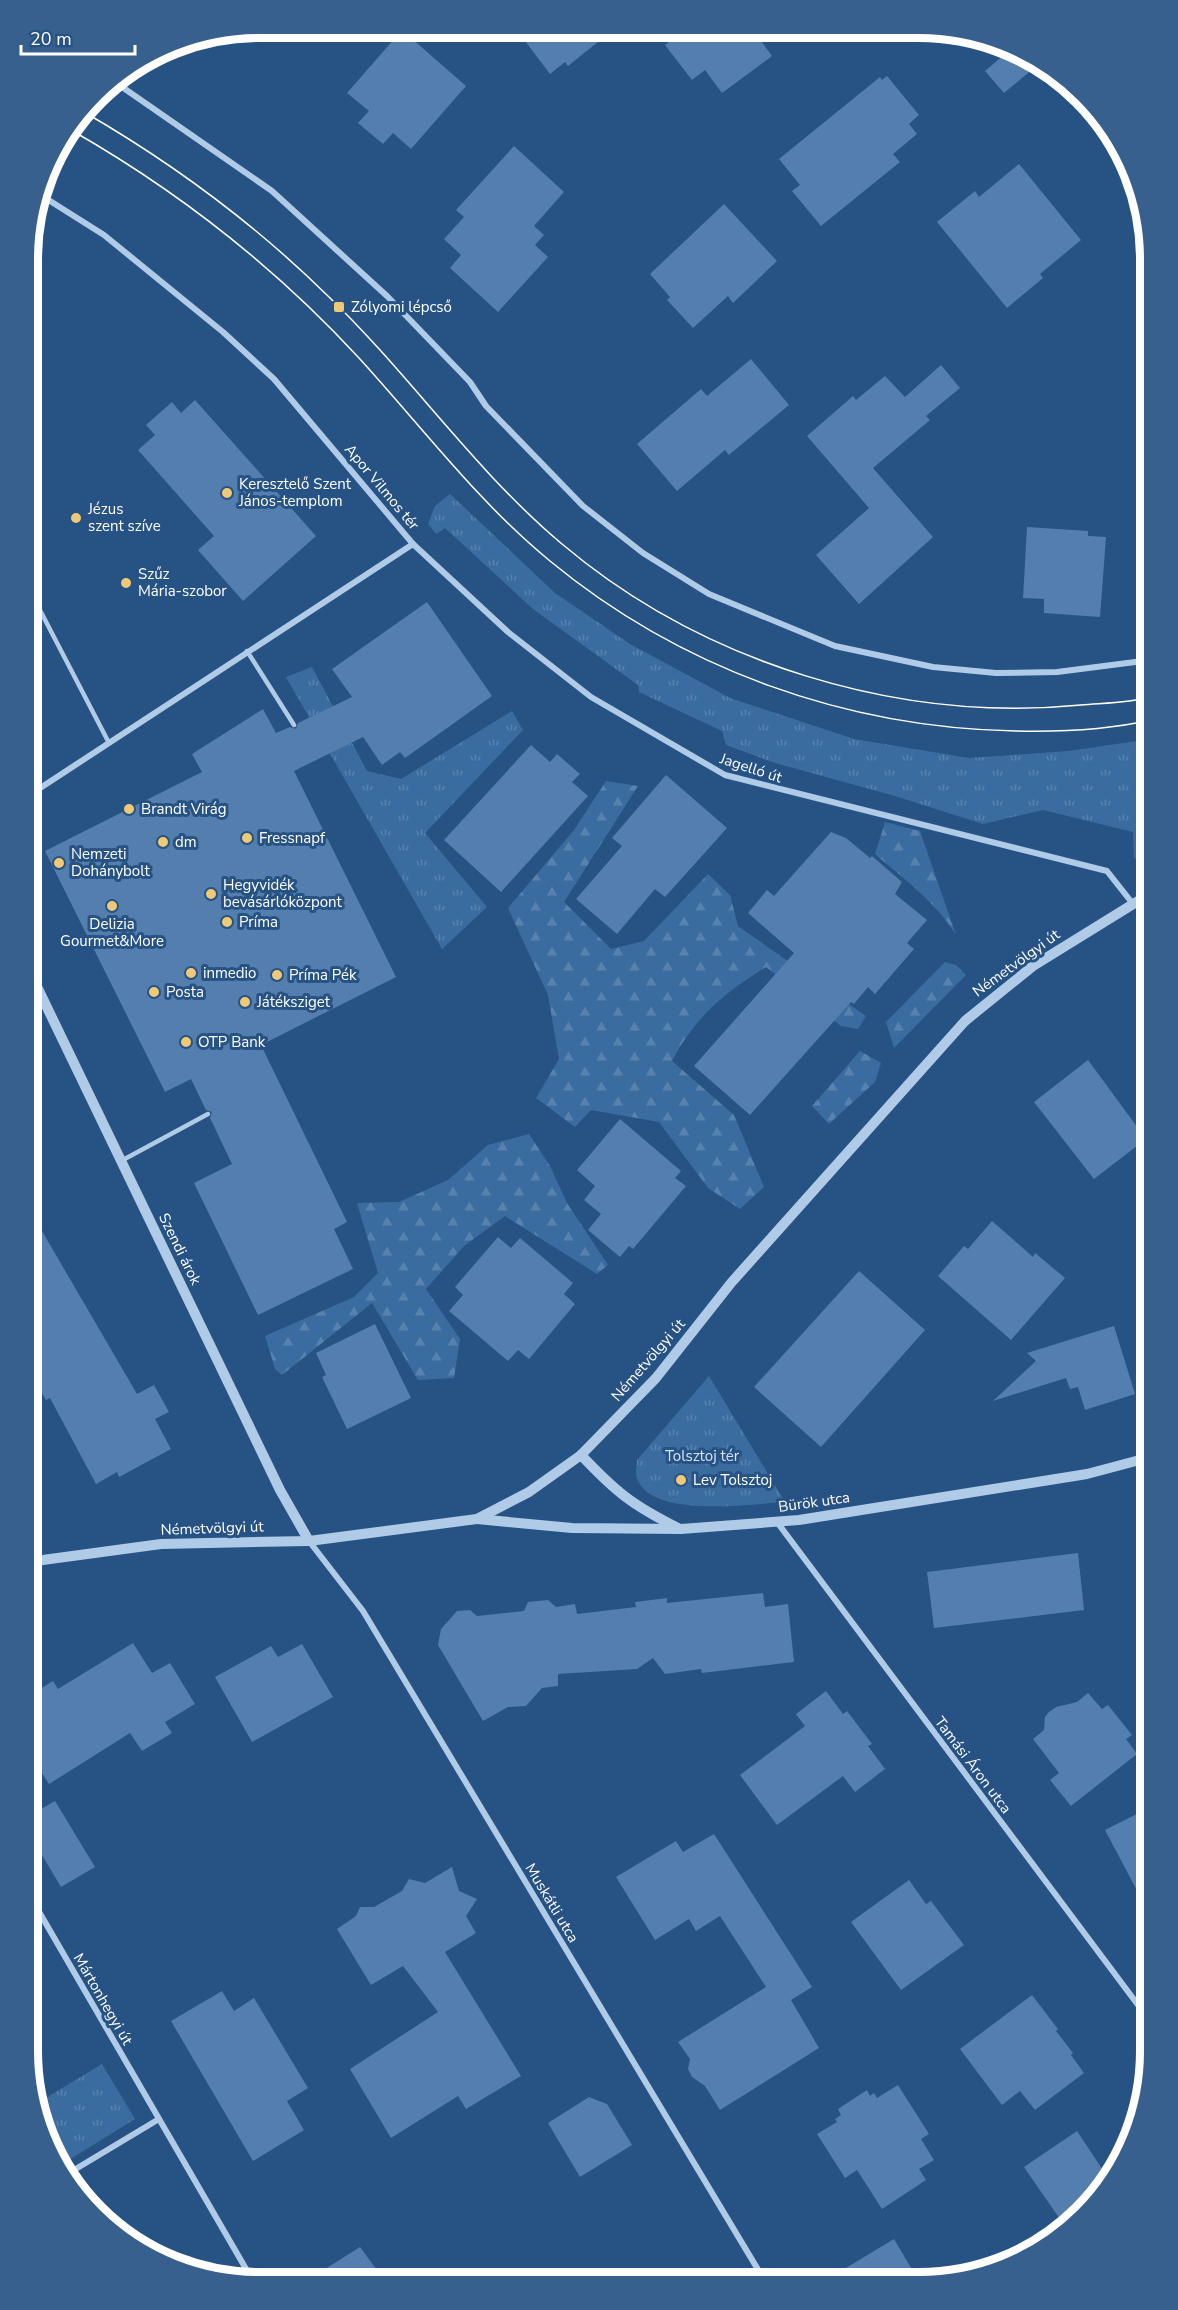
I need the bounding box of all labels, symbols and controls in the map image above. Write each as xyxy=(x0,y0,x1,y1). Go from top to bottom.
scale bar xyxy=(21,18,135,56)
text: 20 m xyxy=(30,27,72,51)
place label: Zólyomi lépcső xyxy=(351,297,452,317)
marker: Zólyomi lépcső xyxy=(332,300,346,314)
street label: Apor Vilmos tér xyxy=(340,440,424,535)
place label: Keresztelő Szent János-templom xyxy=(238,474,352,511)
marker: Keresztelő Szent János-templom xyxy=(220,486,234,500)
place label: Jézus szent szíve xyxy=(87,499,161,536)
marker: Jézus szent szíve xyxy=(69,511,83,525)
place label: Szűz Mária-szobor xyxy=(138,564,227,601)
marker: Szűz Mária-szobor xyxy=(119,576,133,590)
street label: Jagelló út xyxy=(716,748,785,788)
place label: Brandt Virág xyxy=(141,799,227,819)
marker: Brandt Virág xyxy=(122,802,136,816)
place label: Fressnapf xyxy=(259,828,326,848)
marker: Fressnapf xyxy=(240,831,254,845)
place label: dm xyxy=(175,832,197,852)
marker: dm xyxy=(156,835,170,849)
place label: Nemzeti Dohánybolt xyxy=(71,844,150,881)
marker: Nemzeti Dohánybolt xyxy=(52,856,66,870)
place label: Hegyvidék bevásárlóközpont xyxy=(223,875,342,912)
marker: Hegyvidék bevásárlóközpont xyxy=(204,887,218,901)
marker: Delizia Gourmet&More xyxy=(105,899,119,913)
place label: Príma xyxy=(239,912,278,932)
place label: Delizia Gourmet&More xyxy=(60,914,164,951)
marker: Príma xyxy=(220,915,234,929)
street label: Németvölgyi út xyxy=(968,924,1064,1001)
place label: inmedio xyxy=(203,963,256,983)
place label: Príma Pék xyxy=(289,965,357,985)
marker: inmedio xyxy=(184,966,198,980)
marker: Príma Pék xyxy=(270,968,284,982)
place label: Posta xyxy=(166,982,204,1002)
marker: Posta xyxy=(147,985,161,999)
place label: Játéksziget xyxy=(256,992,331,1012)
marker: Játéksziget xyxy=(238,995,252,1009)
place label: OTP Bank xyxy=(198,1032,266,1052)
marker: OTP Bank xyxy=(179,1035,193,1049)
street label: Szendi árok xyxy=(154,1210,206,1289)
street label: Németvölgyi út xyxy=(607,1314,690,1405)
park label: Tolsztoj tér xyxy=(665,1446,740,1466)
place label: Lev Tolsztoj xyxy=(693,1470,772,1490)
marker: Lev Tolsztoj xyxy=(674,1473,688,1487)
street label: Bürök utca xyxy=(777,1487,851,1517)
street label: Németvölgyi út xyxy=(160,1516,265,1540)
street label: Tamási Áron utca xyxy=(930,1712,1016,1818)
street label: Muskátli utca xyxy=(520,1860,584,1946)
street label: Mártonhegyi út xyxy=(69,1950,138,2049)

